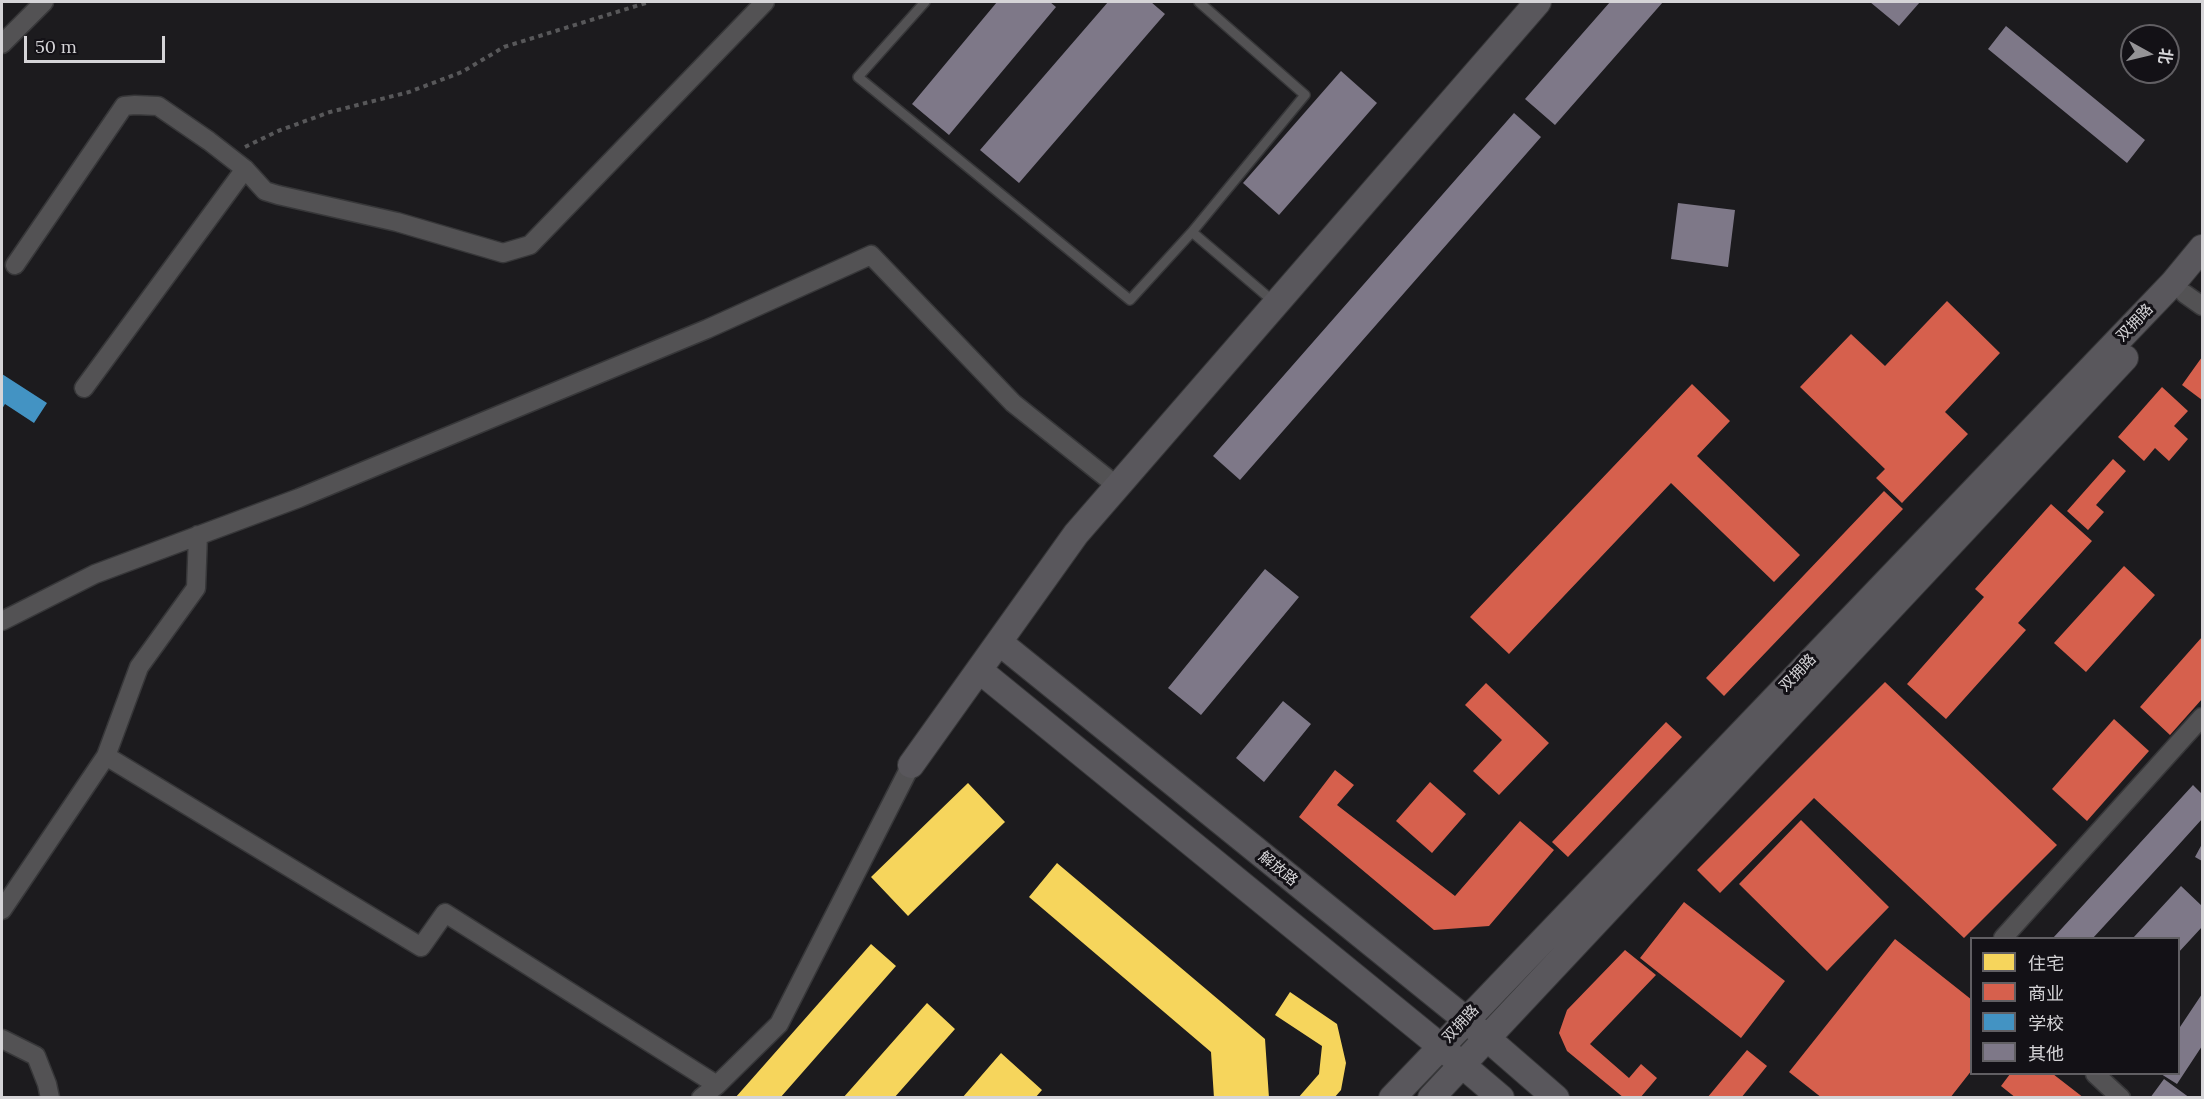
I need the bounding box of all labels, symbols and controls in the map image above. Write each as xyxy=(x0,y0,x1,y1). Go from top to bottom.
scale bar xyxy=(27,24,168,62)
north arrow xyxy=(2120,24,2180,84)
text: 50 m xyxy=(35,35,77,58)
text: 北 xyxy=(2155,47,2177,66)
street label: 双拥路 xyxy=(2113,301,2157,345)
street label: 双拥路 xyxy=(1776,651,1820,695)
street label: 解放路 xyxy=(1255,848,1301,890)
legend xyxy=(1970,937,2180,1075)
text: 住宅 xyxy=(2028,952,2064,975)
text: 商业 xyxy=(2028,982,2064,1005)
street label: 双拥路 xyxy=(1439,1001,1483,1047)
text: 学校 xyxy=(2028,1012,2064,1035)
text: 其他 xyxy=(2028,1042,2064,1065)

